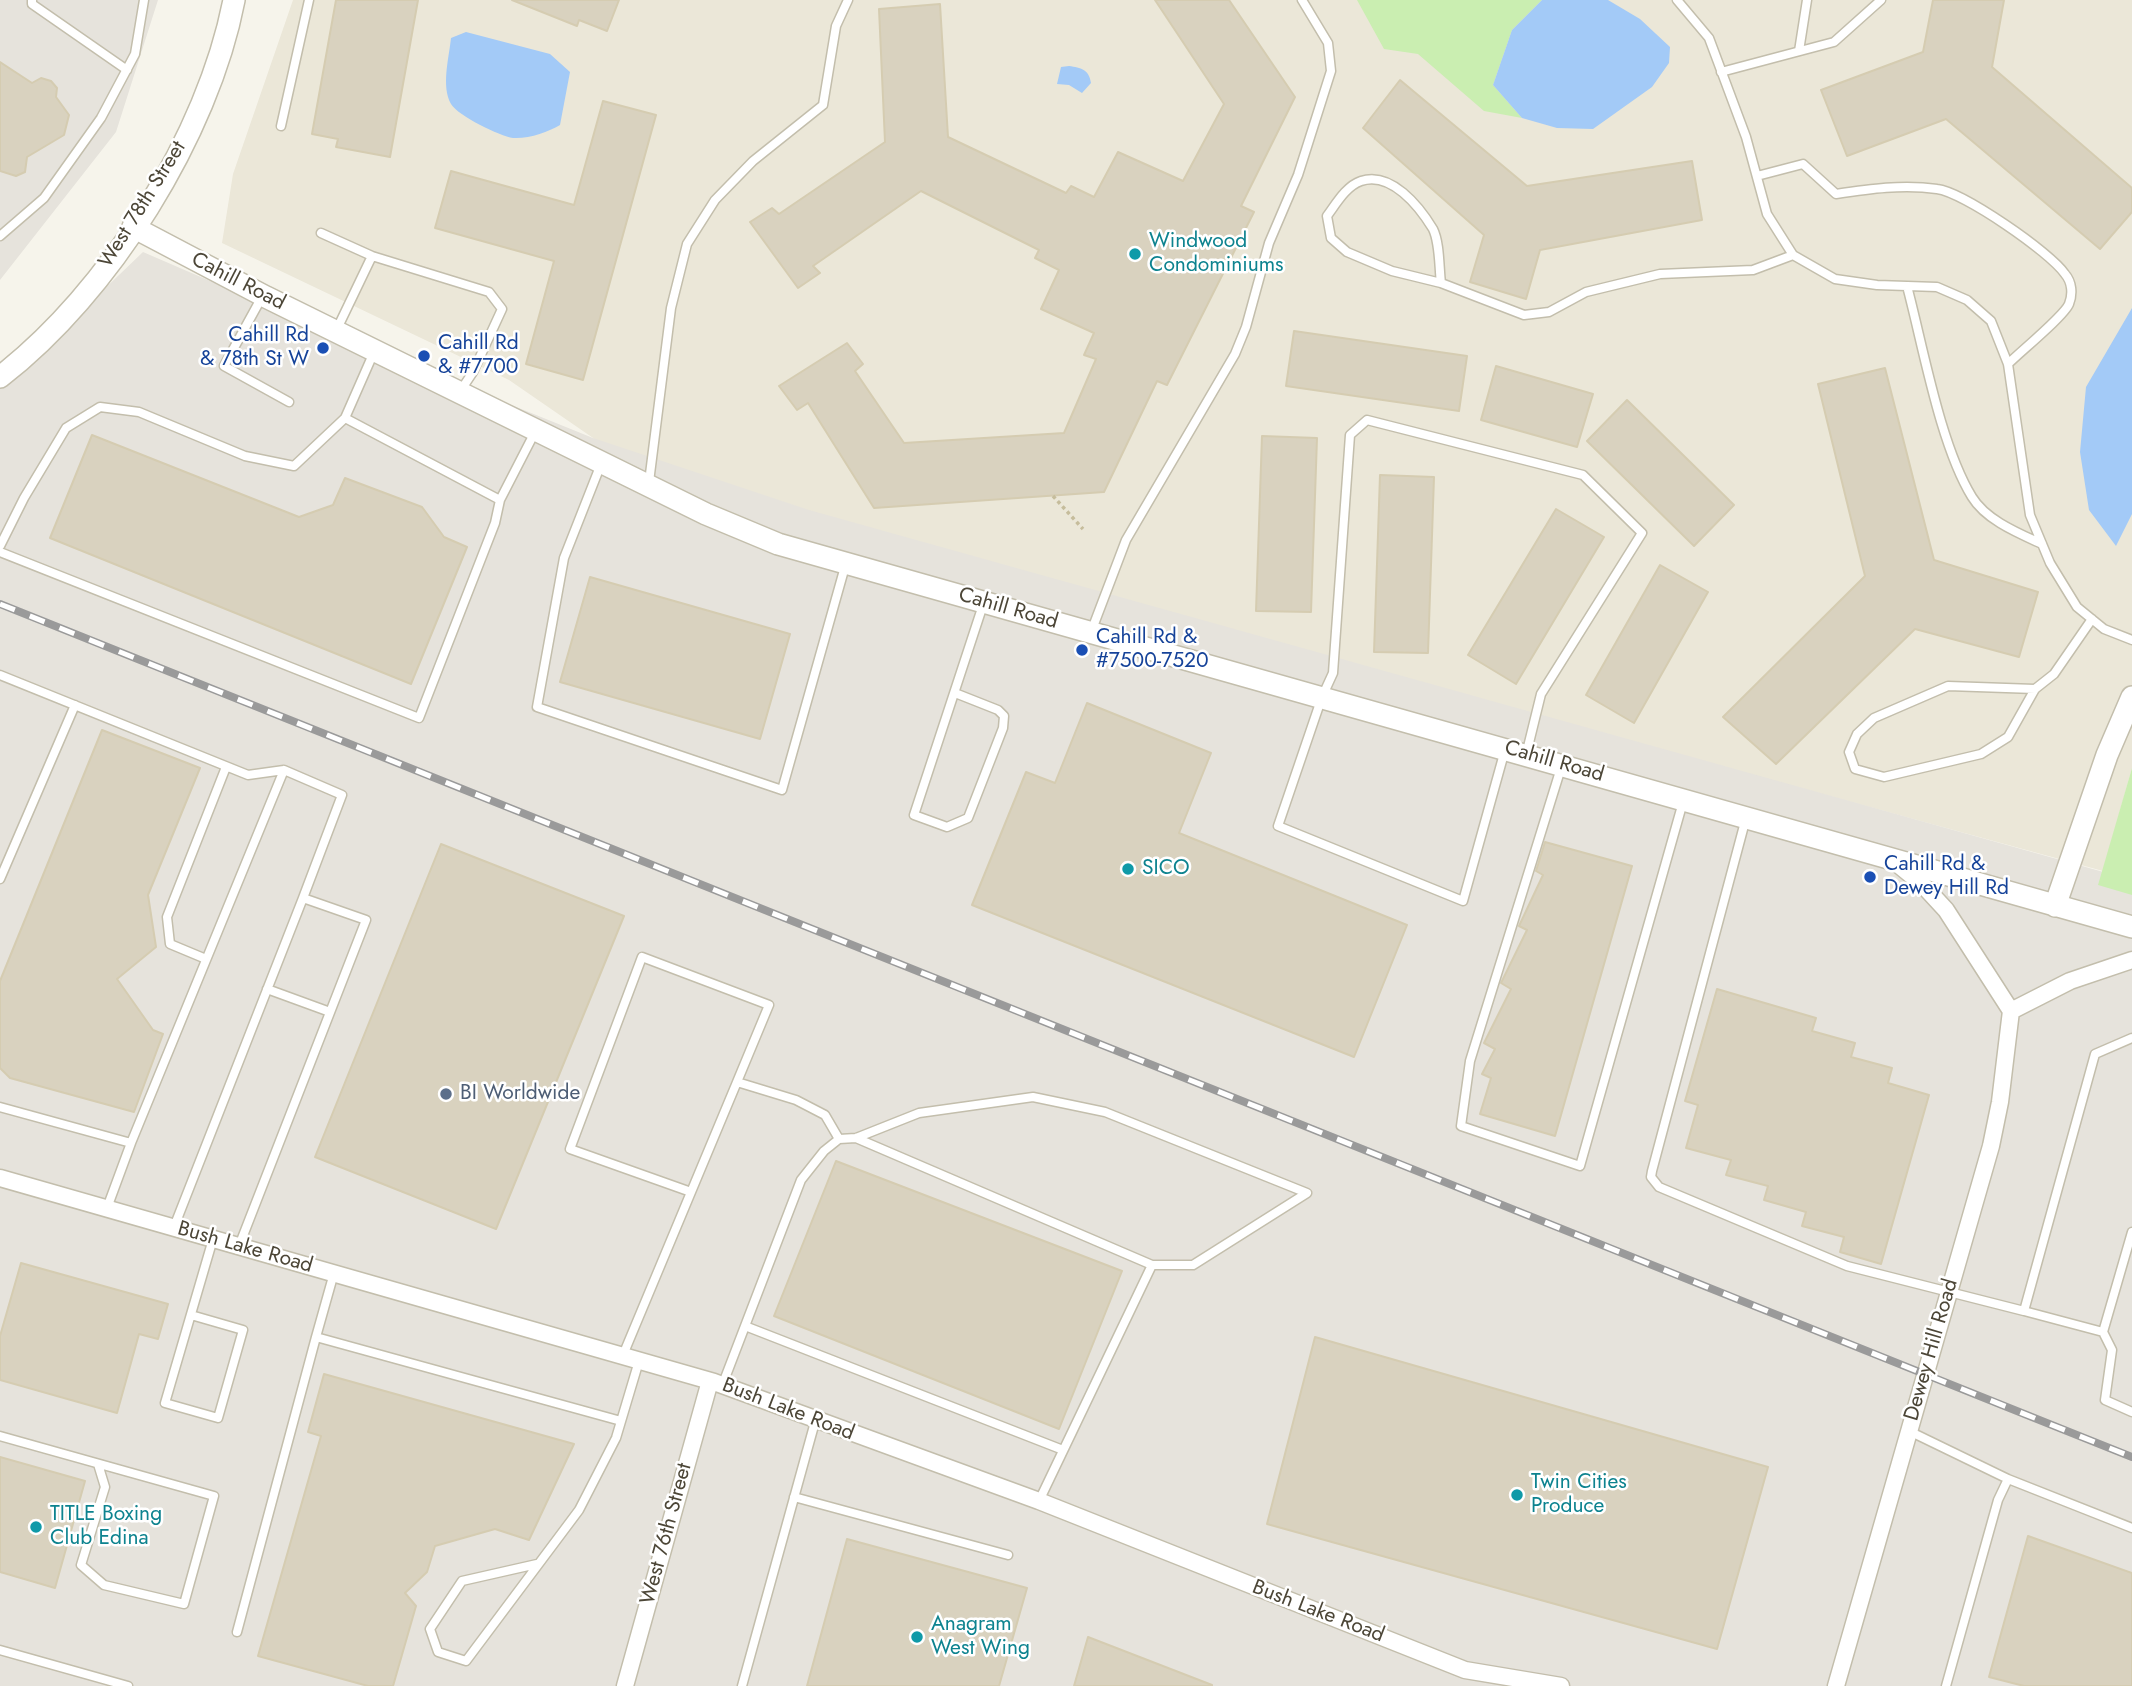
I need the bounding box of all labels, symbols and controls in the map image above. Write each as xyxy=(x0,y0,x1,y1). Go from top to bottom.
street label: West 78th Street xyxy=(94,137,192,273)
place label: Windwood Condominiums xyxy=(1149,229,1284,279)
marker: Windwood Condominiums xyxy=(1127,246,1143,262)
street label: Cahill Road xyxy=(187,248,289,316)
place label: Cahill Rd & 78th St W xyxy=(200,323,309,373)
place label: Cahill Rd & #7700 xyxy=(438,331,519,381)
marker: Cahill Rd & 78th St W xyxy=(315,340,331,356)
marker: Cahill Rd & #7700 xyxy=(416,348,432,364)
street label: Cahill Road xyxy=(955,583,1061,635)
place label: Cahill Rd & #7500-7520 xyxy=(1096,625,1209,675)
marker: Cahill Rd & #7500-7520 xyxy=(1074,642,1090,658)
street label: Cahill Road xyxy=(1501,736,1607,788)
place label: Cahill Rd & Dewey Hill Rd xyxy=(1884,852,2009,902)
place label: SICO xyxy=(1142,856,1190,882)
marker: SICO xyxy=(1120,861,1136,877)
marker: Cahill Rd & Dewey Hill Rd xyxy=(1862,869,1878,885)
place label: BI Worldwide xyxy=(460,1081,580,1107)
marker: BI Worldwide xyxy=(438,1086,454,1102)
street label: Bush Lake Road xyxy=(175,1217,315,1279)
street label: Dewey Hill Road xyxy=(1900,1276,1964,1424)
street label: Bush Lake Road xyxy=(718,1373,858,1447)
street label: West 76th Street xyxy=(636,1461,698,1607)
place label: Twin Cities Produce xyxy=(1531,1470,1627,1520)
marker: Twin Cities Produce xyxy=(1509,1487,1525,1503)
place label: TITLE Boxing Club Edina xyxy=(50,1502,162,1552)
marker: TITLE Boxing Club Edina xyxy=(28,1519,44,1535)
street label: Bush Lake Road xyxy=(1248,1575,1388,1649)
place label: Anagram West Wing xyxy=(931,1612,1030,1662)
marker: Anagram West Wing xyxy=(909,1629,925,1645)

